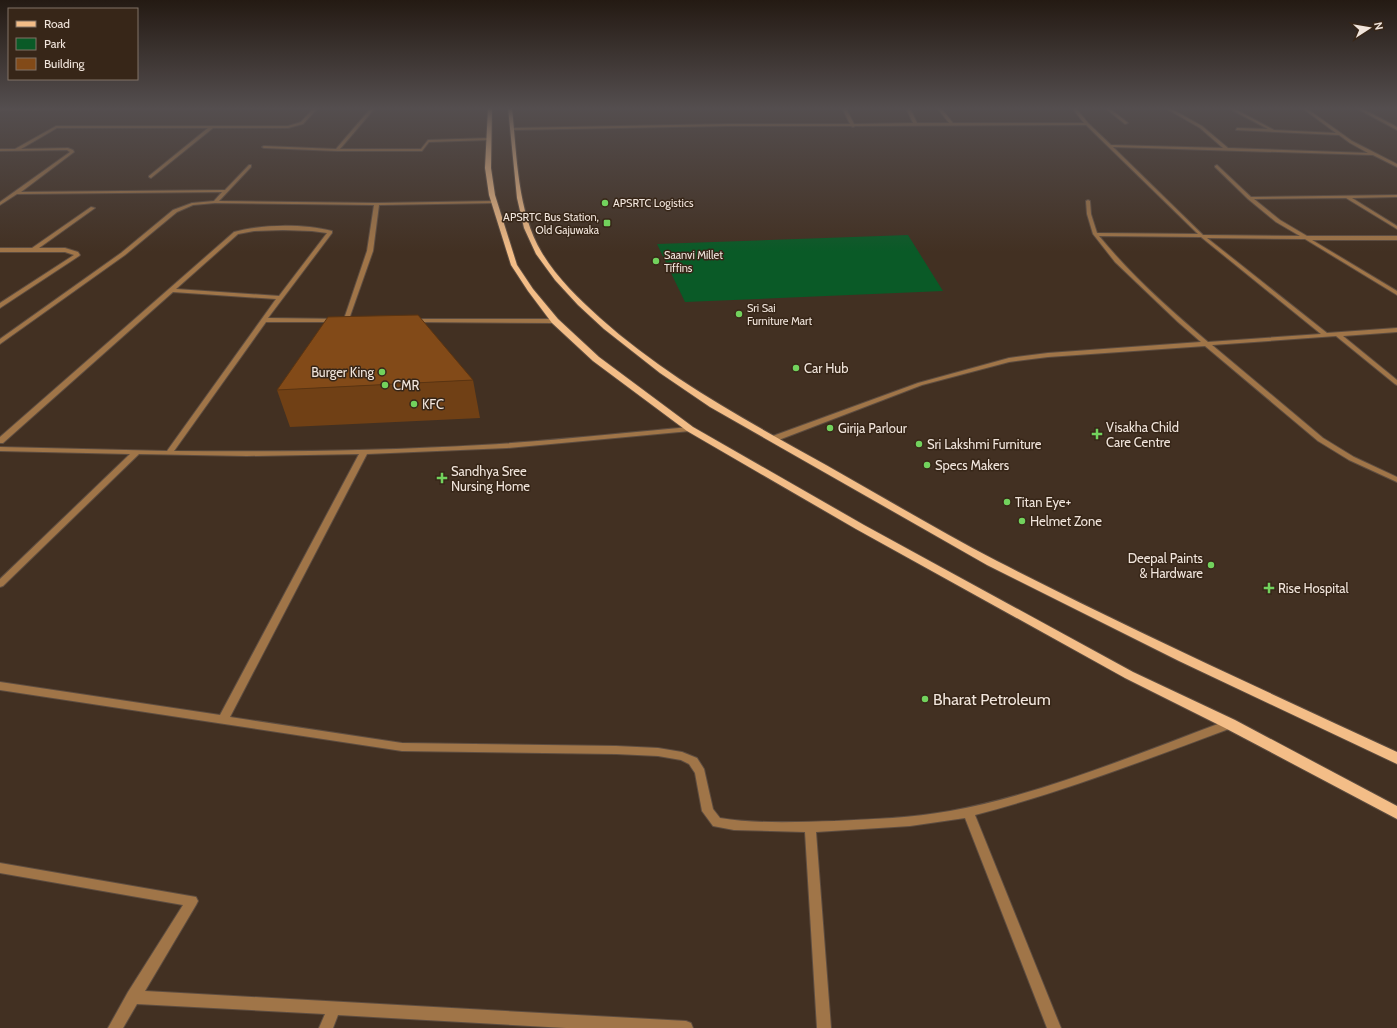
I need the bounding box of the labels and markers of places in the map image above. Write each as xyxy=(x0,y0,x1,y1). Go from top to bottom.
place label: APSRTC Logistics xyxy=(613,196,694,210)
marker: APSRTC Logistics xyxy=(600,198,610,208)
place label: APSRTC Bus Station, Old Gajuwaka xyxy=(503,210,600,237)
marker: APSRTC Bus Station, Old Gajuwaka xyxy=(602,218,612,228)
place label: Saanvi Millet Tiffins xyxy=(664,248,723,275)
marker: Saanvi Millet Tiffins xyxy=(651,256,661,266)
place label: Sri Sai Furniture Mart xyxy=(747,301,813,328)
marker: Sri Sai Furniture Mart xyxy=(734,309,744,319)
place label: Car Hub xyxy=(804,360,848,376)
marker: Car Hub xyxy=(791,363,801,373)
place label: Burger King xyxy=(311,364,375,380)
marker: Burger King xyxy=(377,367,387,377)
place label: CMR xyxy=(393,377,419,393)
marker: CMR xyxy=(380,380,390,390)
place label: KFC xyxy=(422,396,444,412)
marker: KFC xyxy=(409,399,419,409)
place label: Visakha Child Care Centre xyxy=(1106,419,1179,450)
place label: Girija Parlour xyxy=(838,420,908,437)
marker: Girija Parlour xyxy=(825,423,835,433)
marker: Visakha Child Care Centre xyxy=(1091,428,1103,440)
place label: Sri Lakshmi Furniture xyxy=(927,436,1042,452)
marker: Sri Lakshmi Furniture xyxy=(914,439,924,449)
place label: Specs Makers xyxy=(935,457,1010,473)
marker: Specs Makers xyxy=(922,460,932,470)
place label: Sandhya Sree Nursing Home xyxy=(451,463,530,494)
marker: Sandhya Sree Nursing Home xyxy=(436,472,448,484)
place label: Titan Eye+ xyxy=(1015,494,1071,510)
marker: Titan Eye+ xyxy=(1002,497,1012,507)
place label: Helmet Zone xyxy=(1030,513,1102,529)
marker: Helmet Zone xyxy=(1017,516,1027,526)
place label: Deepal Paints & Hardware xyxy=(1128,550,1204,581)
marker: Deepal Paints & Hardware xyxy=(1206,560,1216,570)
place label: Rise Hospital xyxy=(1278,580,1349,596)
marker: Rise Hospital xyxy=(1263,582,1275,594)
place label: Bharat Petroleum xyxy=(933,690,1051,709)
marker: Bharat Petroleum xyxy=(920,694,930,704)

